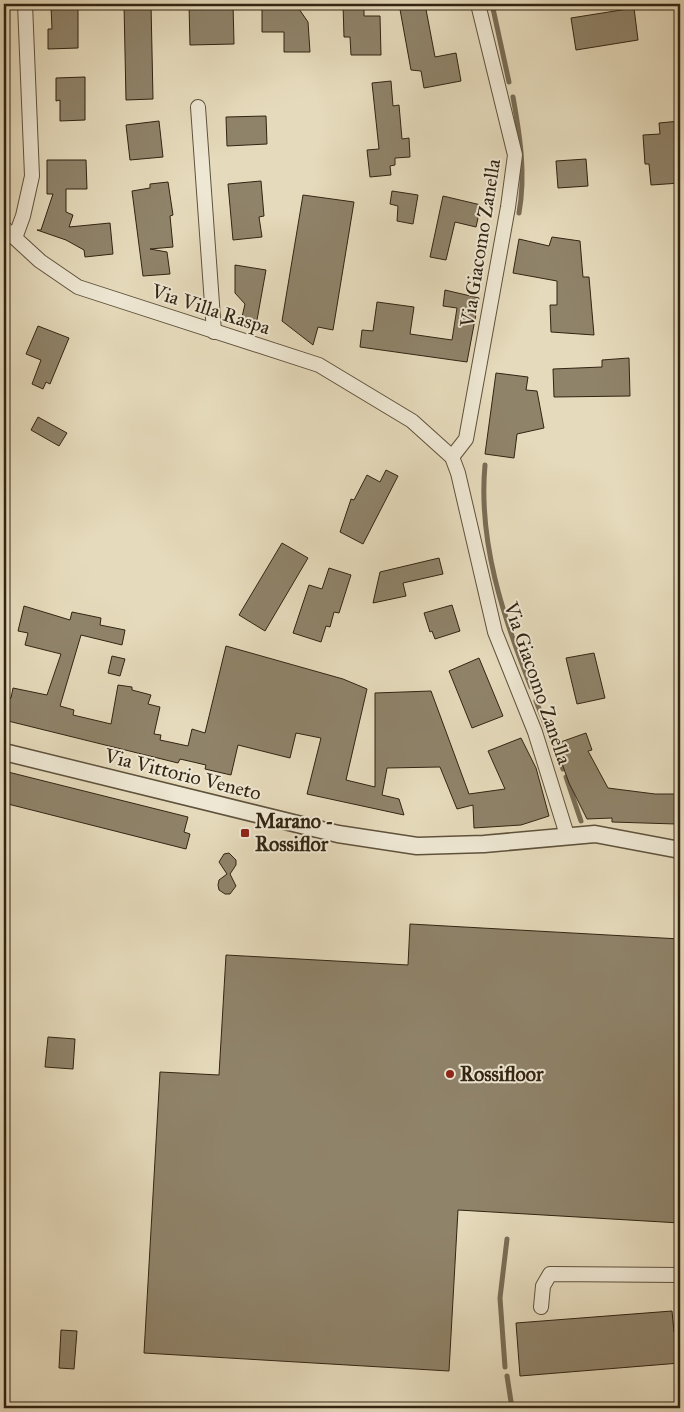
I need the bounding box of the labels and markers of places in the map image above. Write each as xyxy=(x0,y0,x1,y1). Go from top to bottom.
place label: Marano - Rossiflor xyxy=(255,809,334,856)
marker: Marano - Rossiflor xyxy=(239,827,251,839)
place label: Rossifloor xyxy=(460,1062,544,1086)
marker: Rossifloor xyxy=(444,1068,456,1080)

